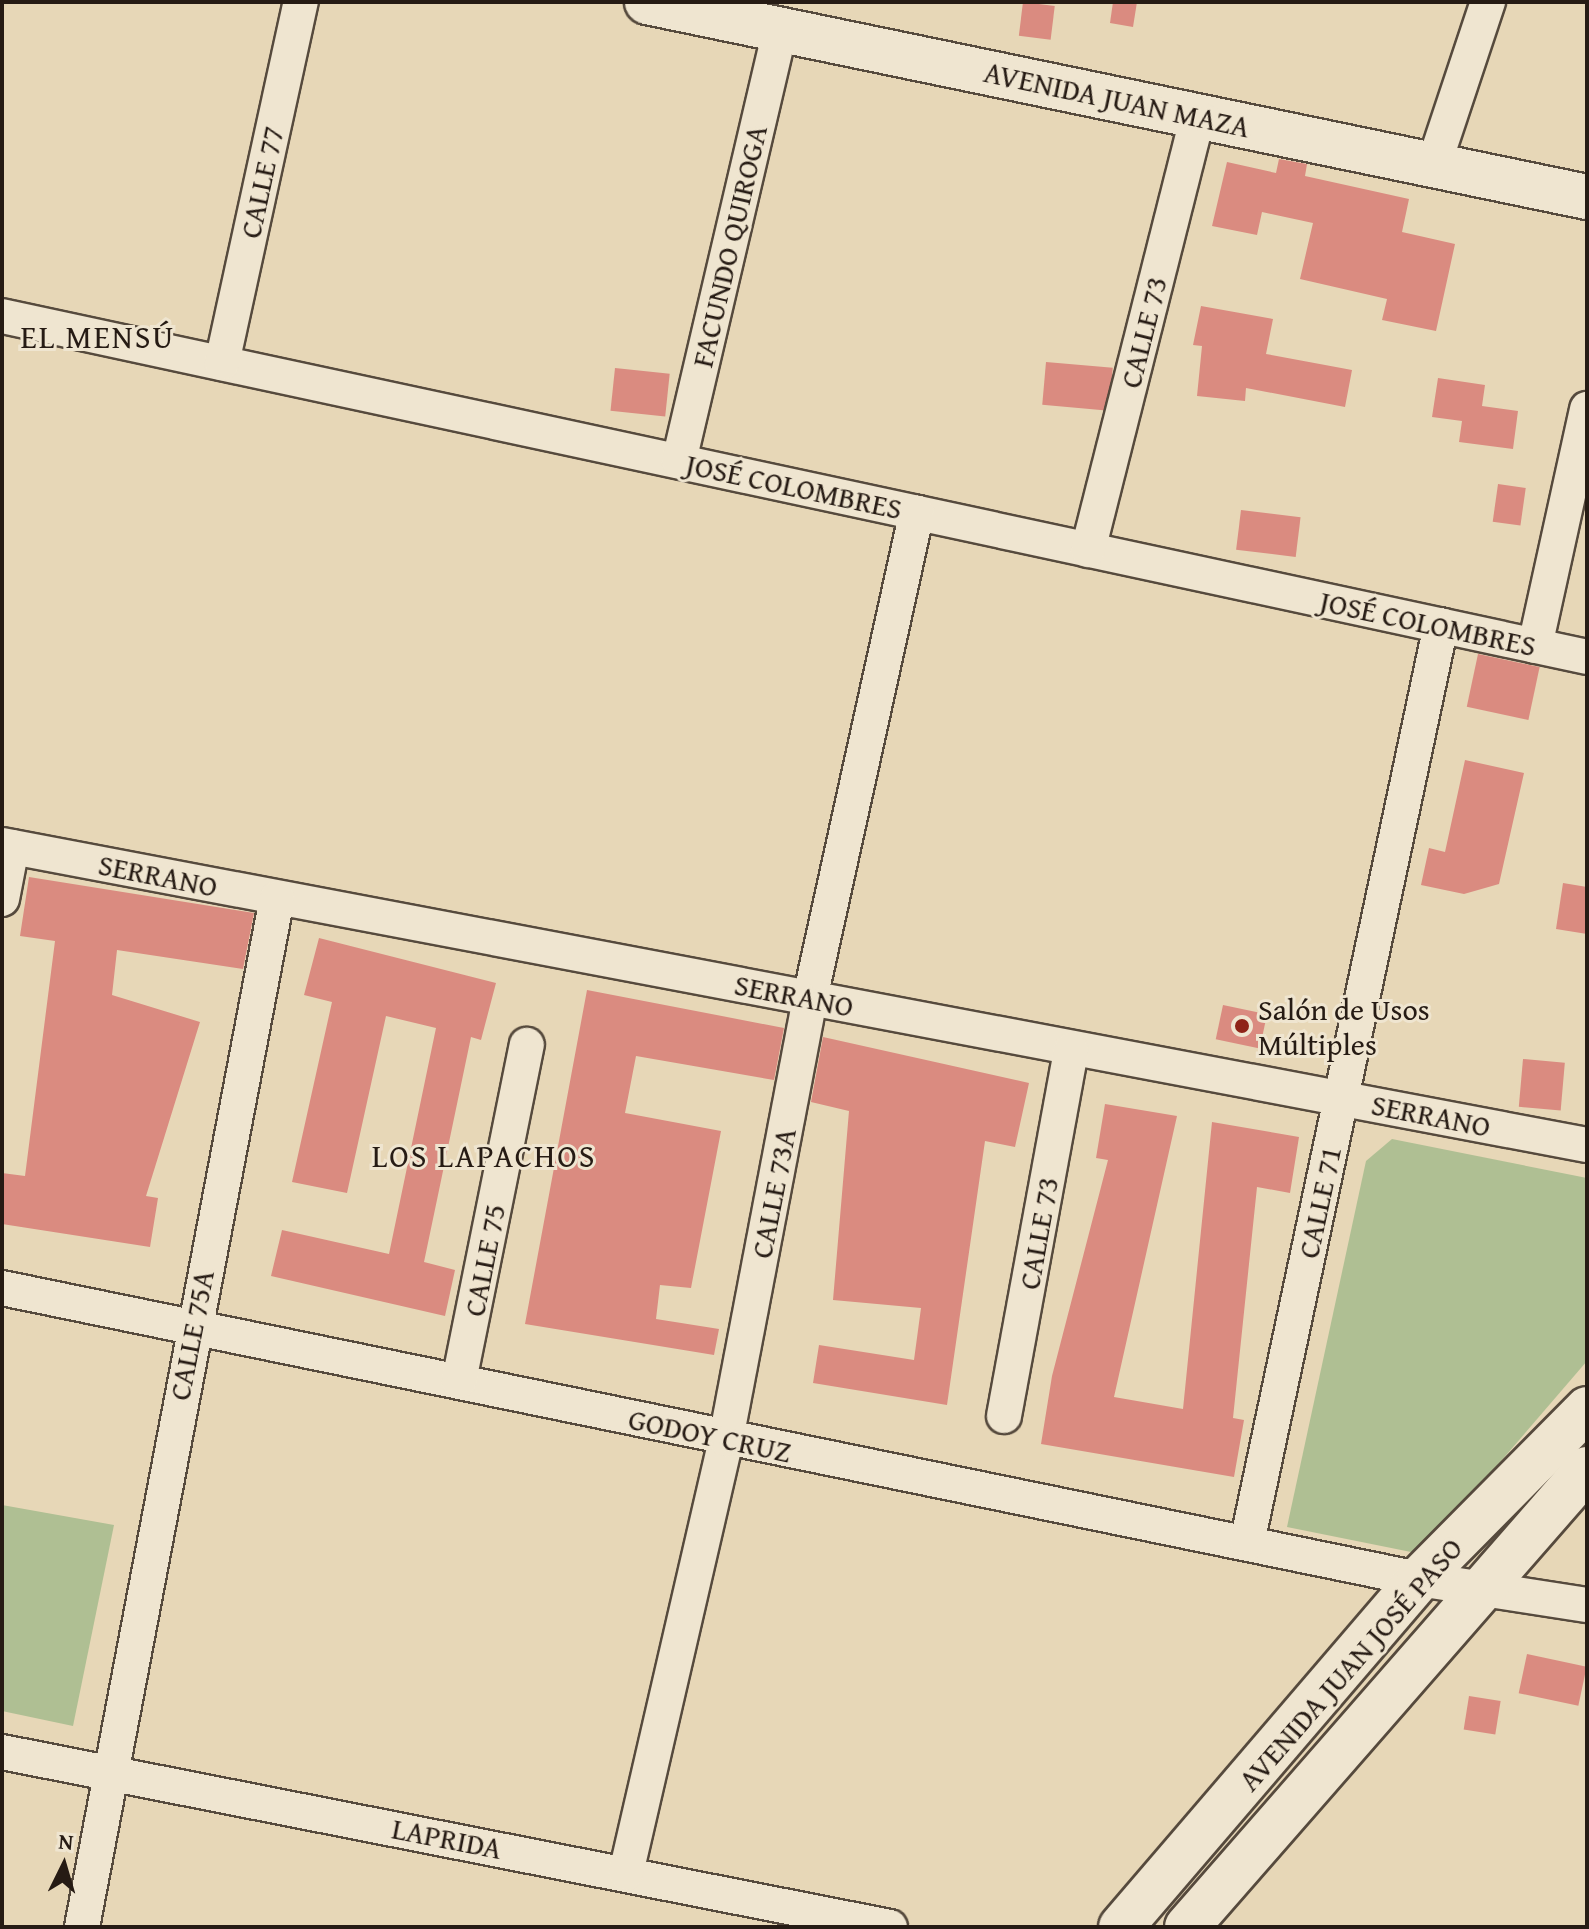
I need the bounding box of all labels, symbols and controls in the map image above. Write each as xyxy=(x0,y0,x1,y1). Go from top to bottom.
street label: AVENIDA JUAN MAZA xyxy=(981,53,1253,145)
street label: FACUNDO QUIROGA xyxy=(684,121,774,371)
street label: CALLE 77 xyxy=(232,123,290,241)
street label: CALLE 73 xyxy=(1112,273,1174,391)
district label: EL MENSÚ xyxy=(21,318,175,356)
street label: JOSÉ COLOMBRES xyxy=(683,446,905,526)
street label: JOSÉ COLOMBRES xyxy=(1317,583,1539,663)
street label: SERRANO xyxy=(95,846,221,904)
street label: SERRANO xyxy=(731,966,857,1024)
place label: Salón de Usos Múltiples xyxy=(1258,991,1430,1062)
marker: Salón de Usos Múltiples xyxy=(1233,1017,1251,1035)
street label: SERRANO xyxy=(1368,1086,1494,1144)
street label: CALLE 73A xyxy=(743,1125,803,1261)
district label: LOS LAPACHOS xyxy=(372,1137,596,1175)
street label: CALLE 71 xyxy=(1290,1143,1348,1261)
street label: CALLE 73 xyxy=(1010,1174,1066,1292)
street label: CALLE 75 xyxy=(455,1201,513,1319)
street label: CALLE 75A xyxy=(161,1267,221,1403)
street label: GODOY CRUZ xyxy=(625,1400,795,1470)
street label: AVENIDA JUAN JOSÉ PASO xyxy=(1230,1530,1470,1798)
street label: LAPRIDA xyxy=(389,1810,505,1866)
north arrow xyxy=(24,1825,104,1905)
text: N xyxy=(57,1825,75,1858)

